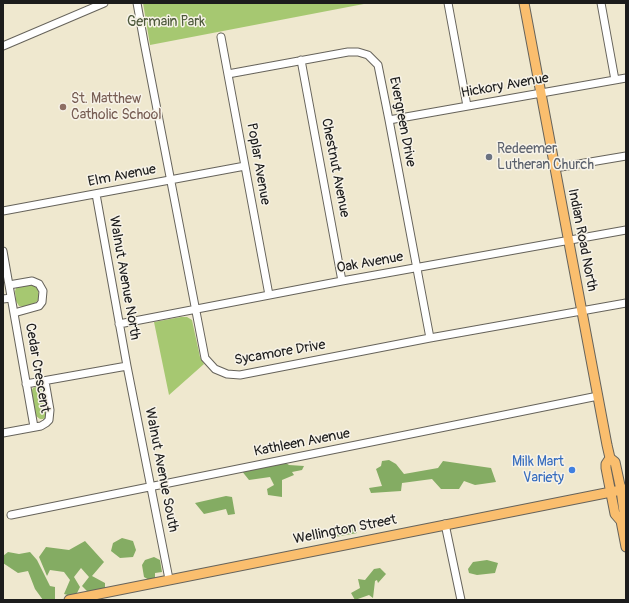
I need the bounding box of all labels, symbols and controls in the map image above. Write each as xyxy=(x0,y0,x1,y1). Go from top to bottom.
park label: Germain Park xyxy=(127,14,205,30)
street label: Hickory Avenue xyxy=(460,70,550,102)
street label: Evergreen Drive xyxy=(385,75,419,169)
place label: St. Matthew Catholic School xyxy=(71,91,162,124)
marker: St. Matthew Catholic School xyxy=(58,102,68,112)
street label: Chestnut Avenue xyxy=(317,117,353,219)
street label: Poplar Avenue xyxy=(243,122,273,206)
place label: Redeemer Lutheran Church xyxy=(497,141,594,174)
marker: Redeemer Lutheran Church xyxy=(484,152,494,162)
street label: Elm Avenue xyxy=(86,161,158,191)
street label: Indian Road North xyxy=(564,187,600,293)
street label: Walnut Avenue North xyxy=(105,215,143,341)
street label: Oak Avenue xyxy=(335,249,405,277)
street label: Cedar Crescent xyxy=(21,322,53,414)
street label: Sycamore Drive xyxy=(233,337,327,369)
street label: Walnut Avenue South xyxy=(141,406,181,534)
street label: Kathleen Avenue xyxy=(252,425,352,461)
place label: Milk Mart Variety xyxy=(512,454,564,486)
marker: Milk Mart Variety xyxy=(567,465,577,475)
street label: Wellington Street xyxy=(292,512,398,548)

